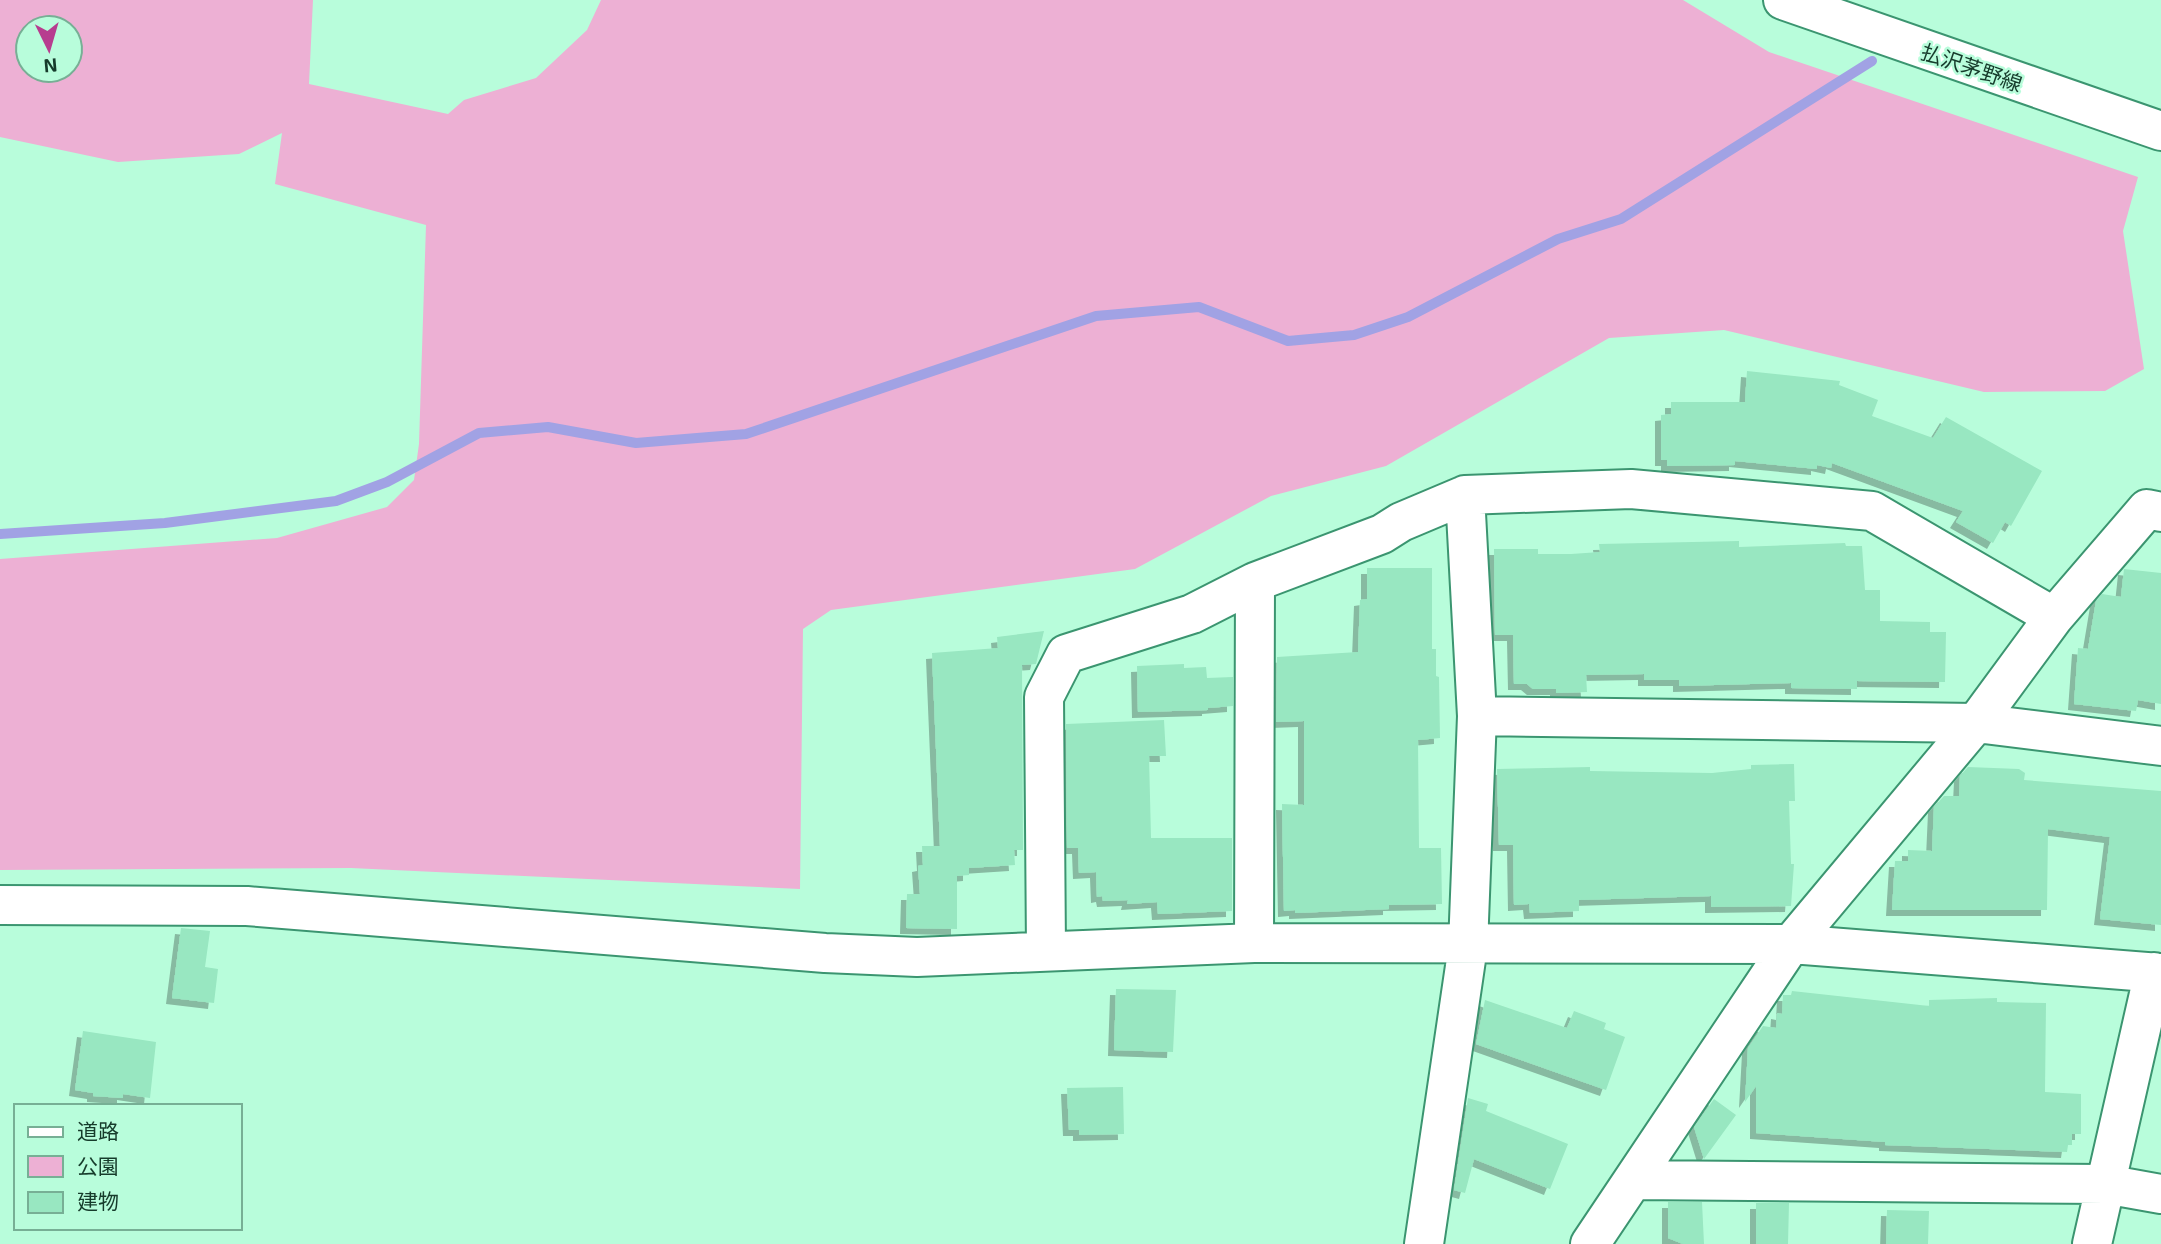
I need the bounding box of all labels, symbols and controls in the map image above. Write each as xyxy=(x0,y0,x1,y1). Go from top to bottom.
north arrow xyxy=(14,14,84,84)
street label: 払沢茅野線 xyxy=(1918,38,2026,96)
text: N xyxy=(43,54,58,78)
legend xyxy=(14,1104,242,1230)
text: 道路 xyxy=(77,1118,119,1143)
text: 公園 xyxy=(77,1153,119,1178)
text: 建物 xyxy=(77,1188,119,1213)

